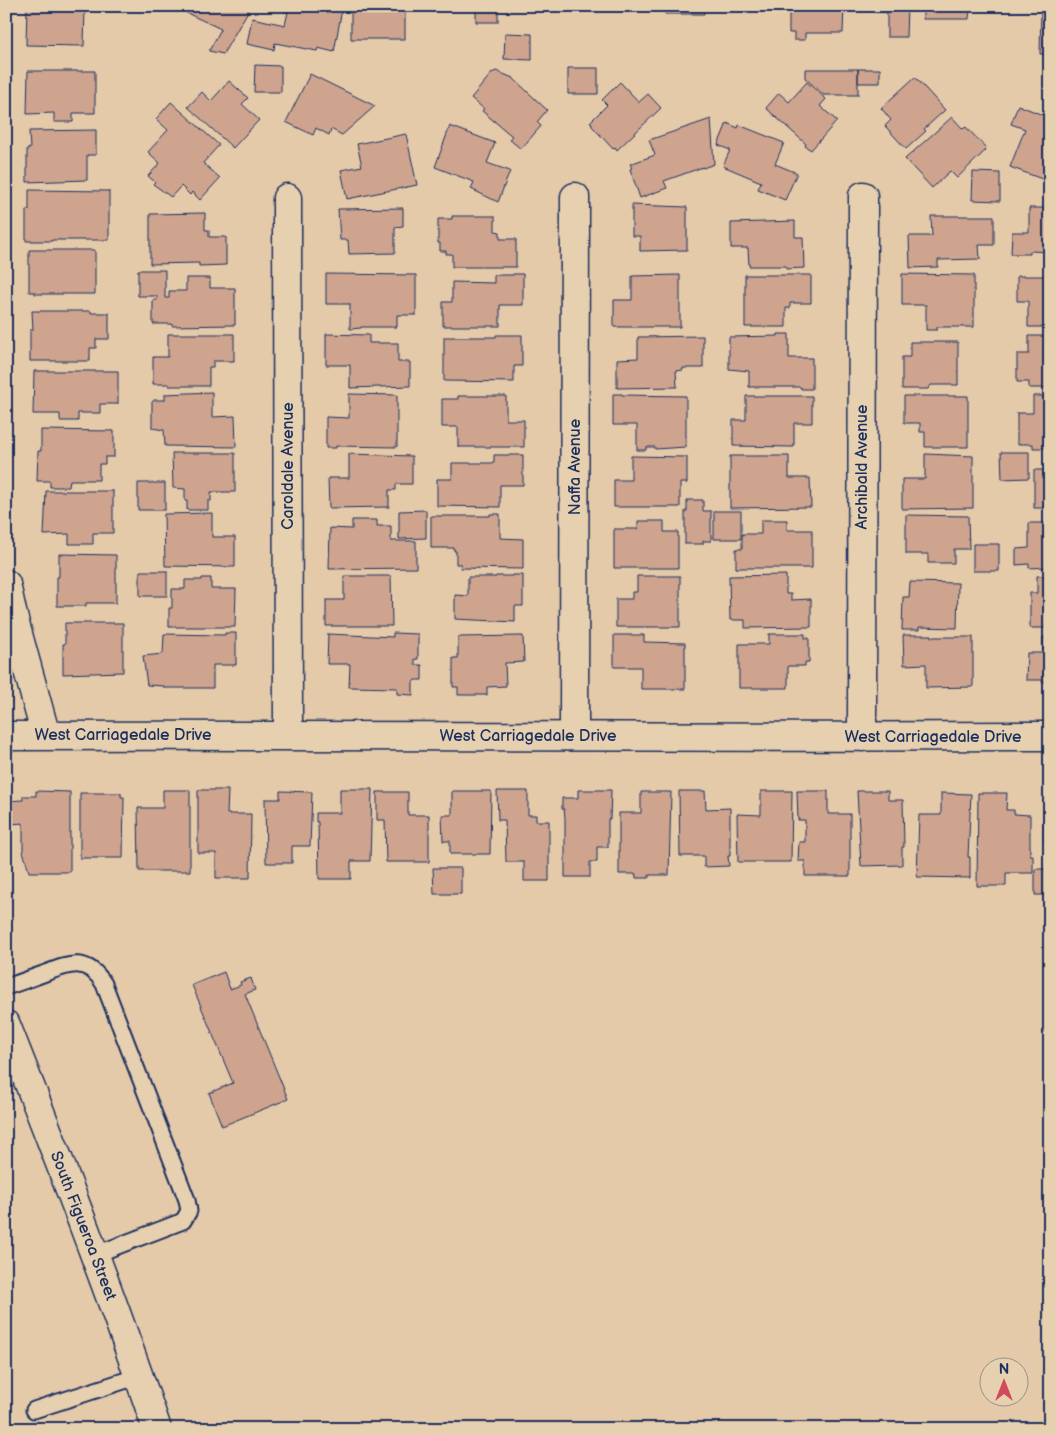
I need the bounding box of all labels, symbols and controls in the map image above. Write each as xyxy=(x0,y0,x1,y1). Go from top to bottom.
street label: Caroldale Avenue xyxy=(279,402,298,530)
street label: Archibald Avenue xyxy=(853,404,872,530)
street label: Naffa Avenue xyxy=(566,418,585,515)
street label: West Carriagedale Drive xyxy=(35,726,212,745)
street label: West Carriagedale Drive xyxy=(440,727,617,746)
street label: West Carriagedale Drive xyxy=(845,728,1022,747)
street label: South Figueroa Street xyxy=(46,1149,120,1303)
north arrow xyxy=(978,1358,1028,1408)
text: N xyxy=(999,1361,1009,1378)

